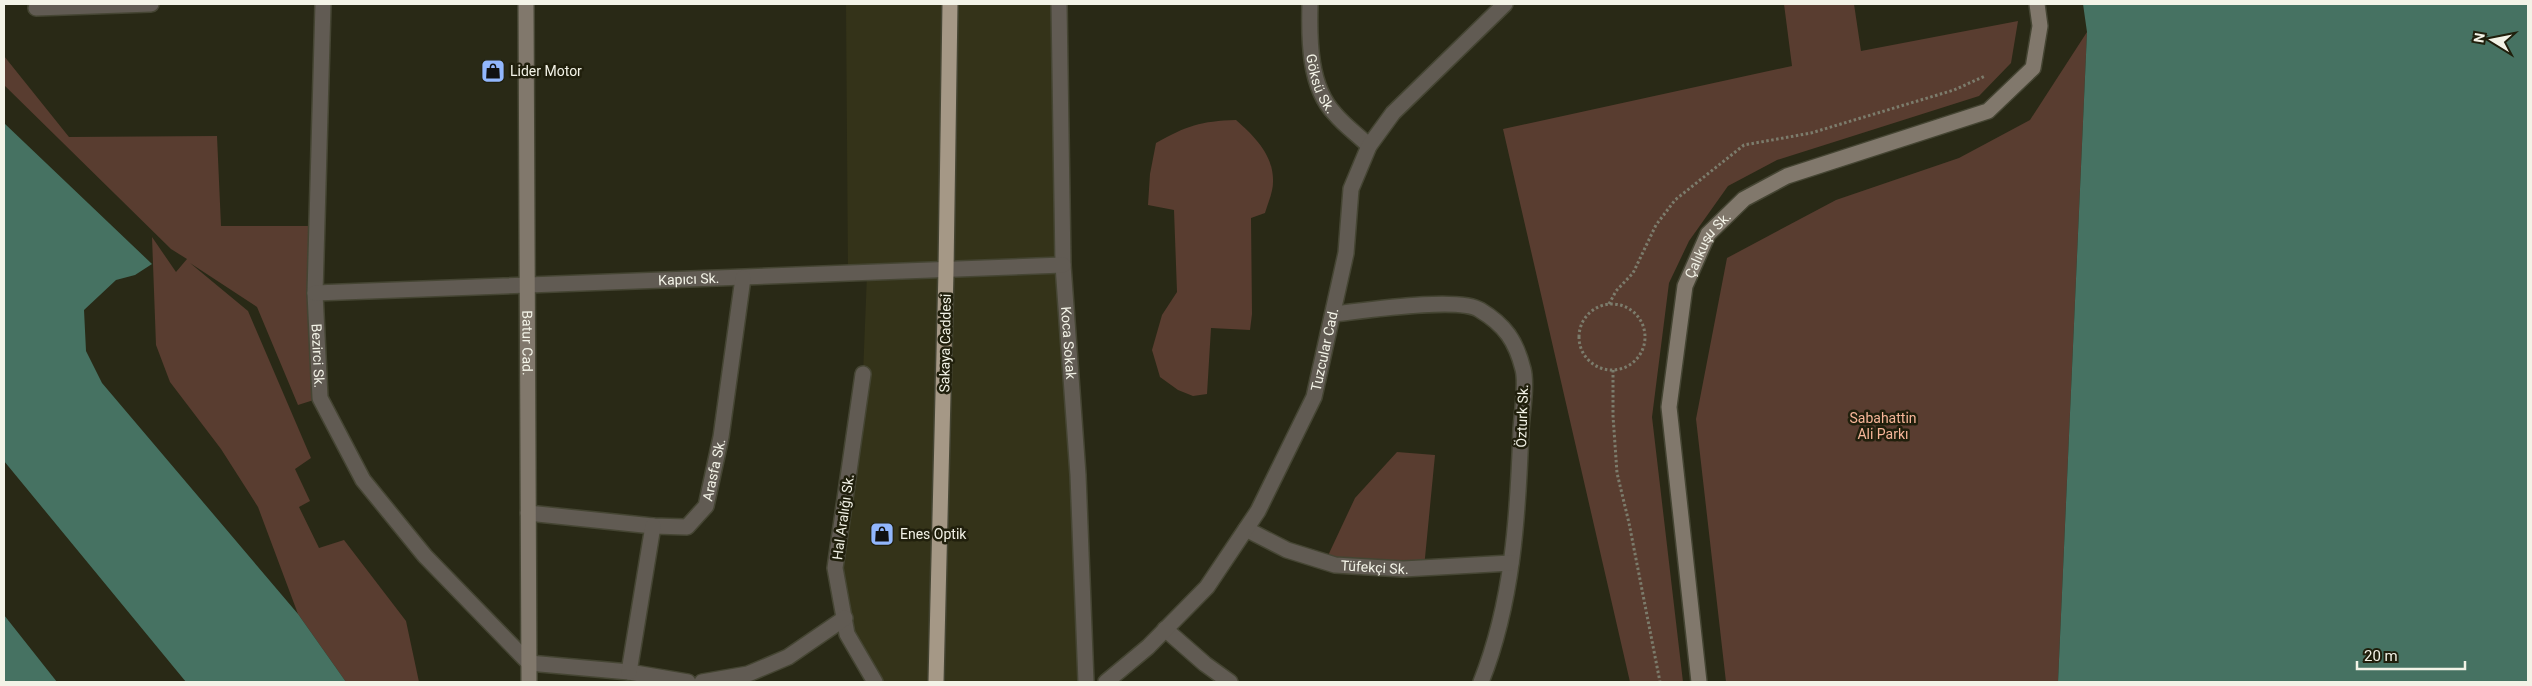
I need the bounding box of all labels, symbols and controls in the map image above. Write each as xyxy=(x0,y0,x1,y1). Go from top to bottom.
north arrow xyxy=(2467,15,2517,65)
text: N xyxy=(2470,31,2488,44)
street label: Göksü Sk. xyxy=(1303,53,1339,116)
shop icon: Lider Motor xyxy=(480,58,506,84)
place label: Lider Motor xyxy=(510,63,582,79)
street label: Çalıkuşu Sk. xyxy=(1681,208,1734,281)
street label: Kapıcı Sk. xyxy=(658,270,720,288)
street label: Sakaya Caddesi xyxy=(936,294,954,392)
street label: Koca Sokak xyxy=(1058,306,1079,381)
street label: Tuzcular Cad. xyxy=(1308,306,1342,393)
street label: Batur Cad. xyxy=(519,310,536,376)
street label: Bezirci Sk. xyxy=(308,323,328,388)
street label: Özturk Sk. xyxy=(1513,384,1531,448)
park label: Sabahattin Ali Parkı xyxy=(1849,410,1917,442)
street label: Arasfa Sk. xyxy=(699,437,728,503)
street label: Hal Aralığı Sk. xyxy=(829,473,857,561)
shop icon: Enes Optik xyxy=(869,521,895,547)
place label: Enes Optik xyxy=(900,526,967,542)
street label: Tüfekçi Sk. xyxy=(1340,557,1409,577)
scale bar xyxy=(2357,638,2464,670)
text: 20 m xyxy=(2364,647,2398,665)

